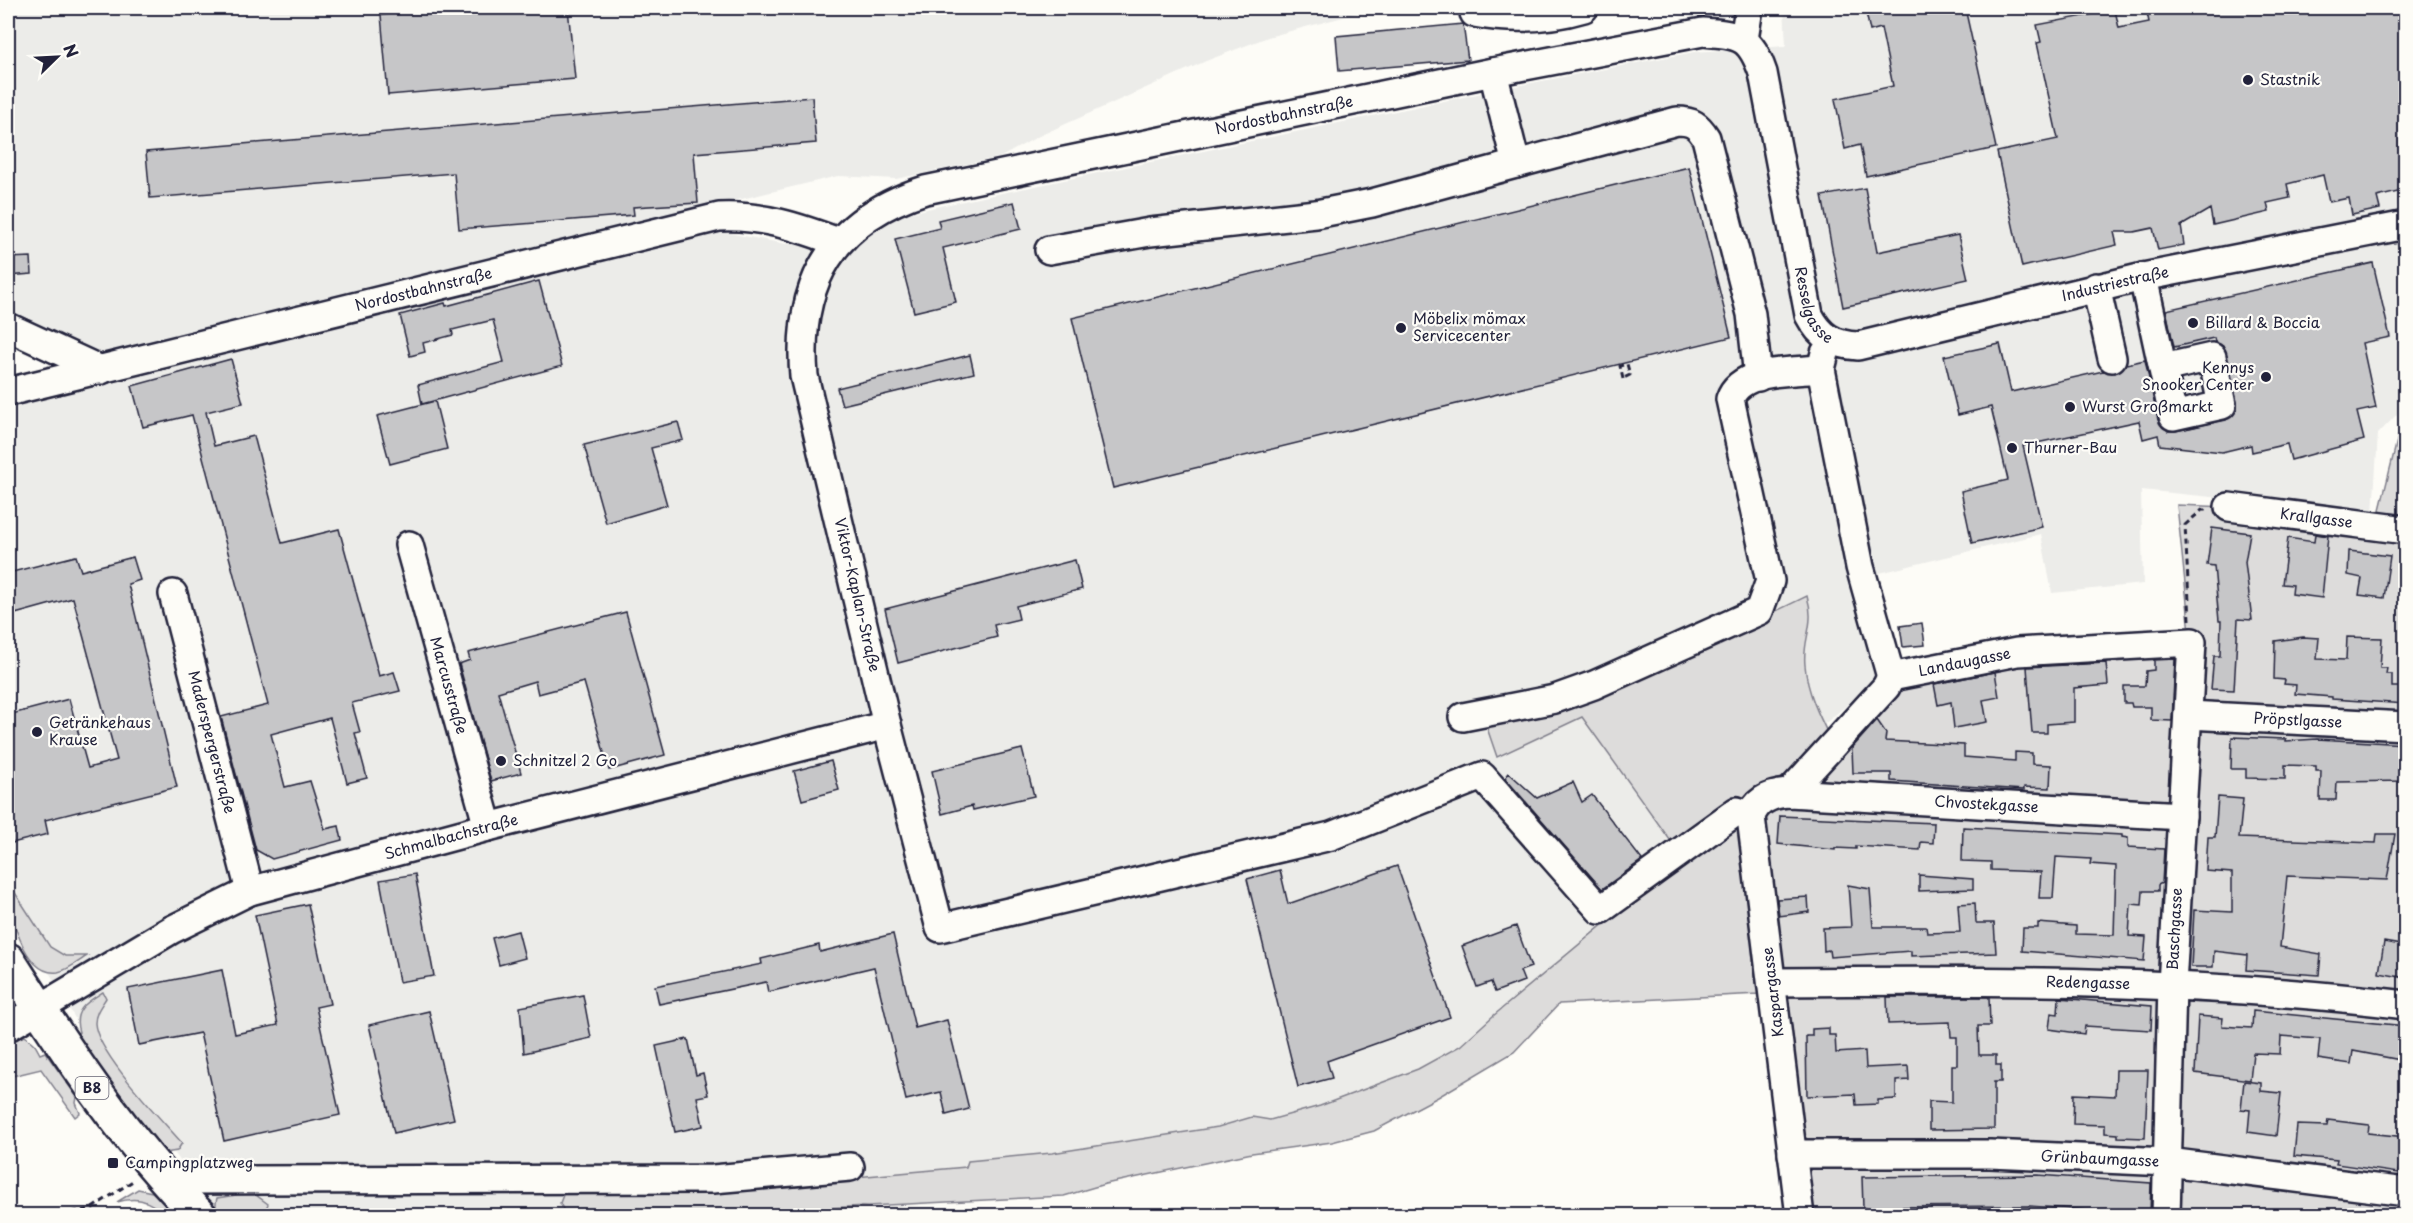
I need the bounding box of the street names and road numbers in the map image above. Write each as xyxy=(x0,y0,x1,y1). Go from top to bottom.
street label: Nordostbahnstraße xyxy=(1213,88,1355,139)
street label: Industriestraße xyxy=(2059,259,2171,306)
street label: Nordostbahnstraße xyxy=(352,260,494,316)
street label: Resselgasse xyxy=(1790,264,1838,348)
street label: Krallgasse xyxy=(2279,501,2354,533)
street label: Viktor-Kaplan-Straße xyxy=(830,515,887,674)
street label: Marcusstraße xyxy=(425,634,474,737)
street label: Landaugasse xyxy=(1916,641,2013,681)
street label: Maderspergerstraße xyxy=(183,668,242,816)
street label: Pröpstlgasse xyxy=(2253,705,2343,733)
street label: Chvostekgasse xyxy=(1934,789,2039,818)
street label: Schmalbachstraße xyxy=(381,807,520,864)
street label: Baschgasse xyxy=(2160,887,2187,971)
street label: Kaspargasse xyxy=(1755,946,1788,1038)
street label: Redengasse xyxy=(2046,969,2131,994)
road number: B8 xyxy=(76,1077,109,1099)
street label: Grünbaumgasse xyxy=(2040,1143,2160,1172)

